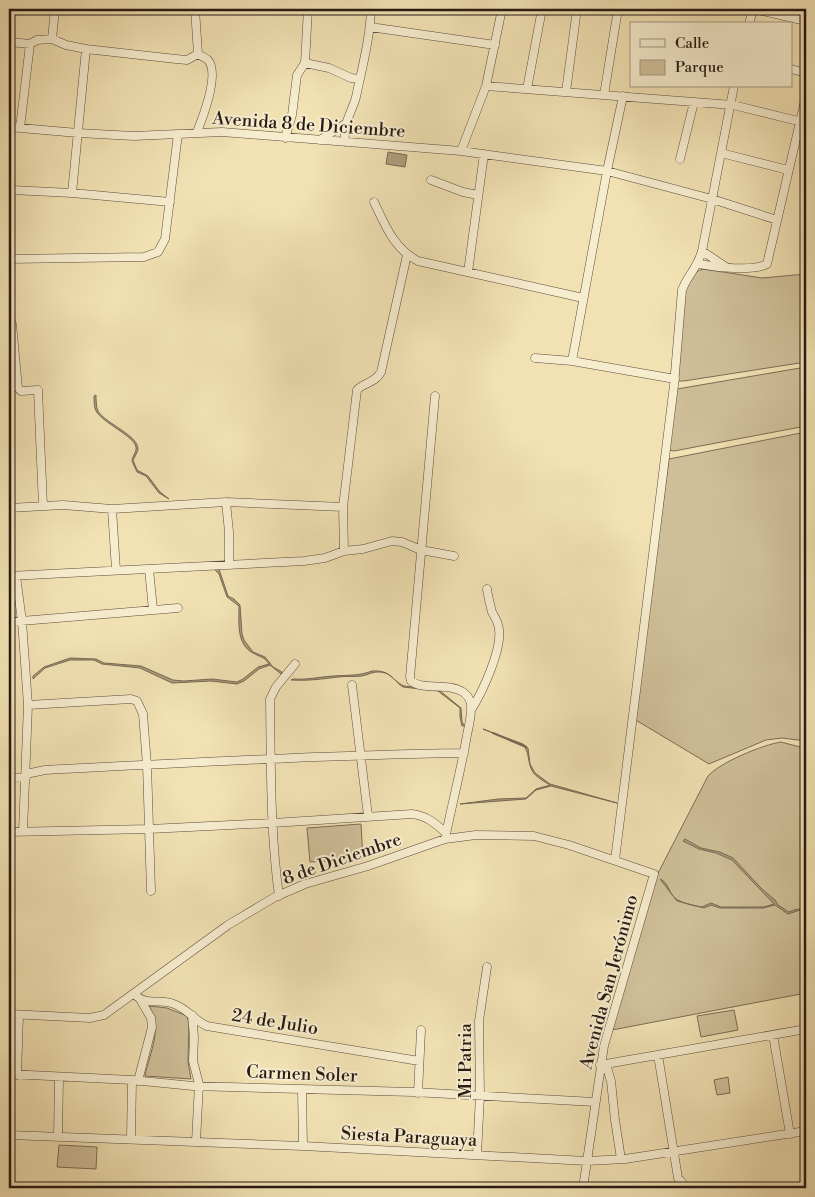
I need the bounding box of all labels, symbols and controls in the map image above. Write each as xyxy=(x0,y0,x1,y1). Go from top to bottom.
legend xyxy=(630,22,792,88)
text: Calle xyxy=(675,34,709,53)
text: Parque xyxy=(675,58,724,77)
street label: Avenida 8 de Diciembre xyxy=(211,107,406,143)
street label: 8 de Diciembre xyxy=(279,828,405,890)
street label: Avenida San Jerónimo xyxy=(574,892,643,1073)
street label: 24 de Julio xyxy=(230,1004,320,1040)
street label: Mi Patria xyxy=(454,1022,477,1099)
street label: Carmen Soler xyxy=(246,1061,358,1087)
street label: Siesta Paraguaya xyxy=(340,1122,479,1152)

